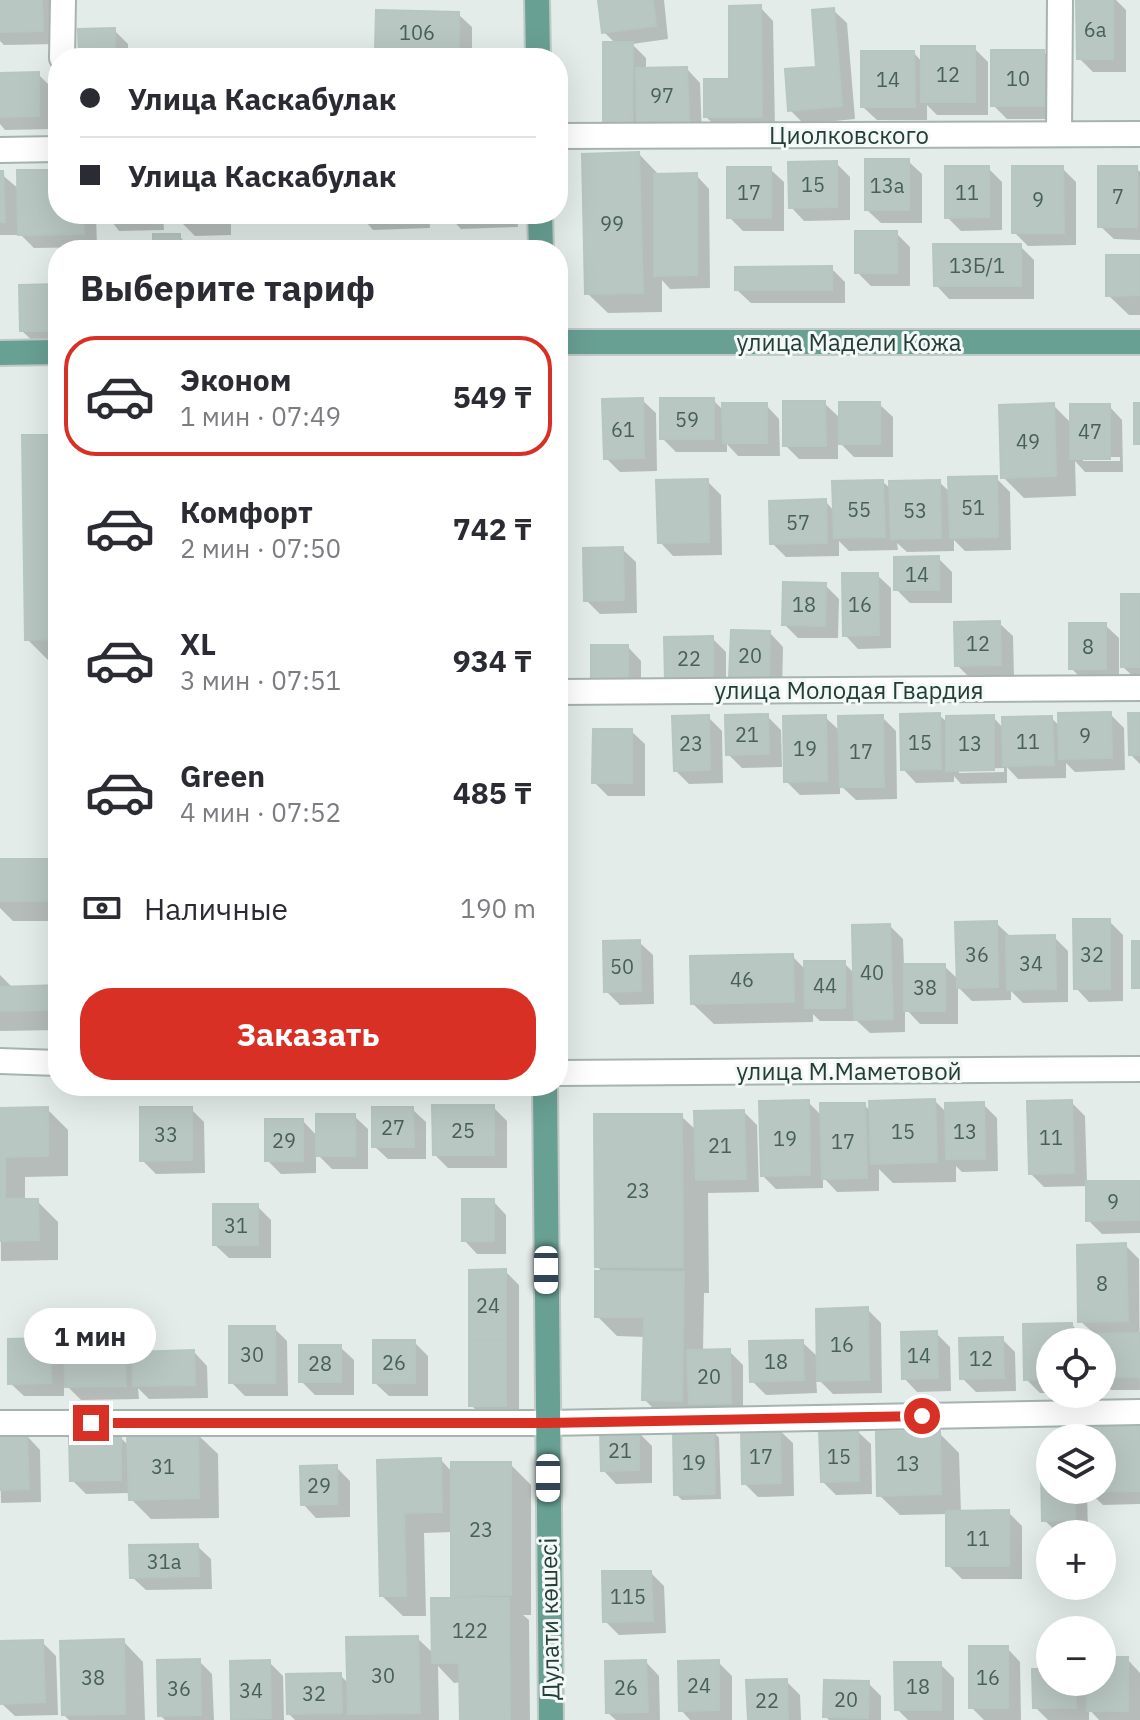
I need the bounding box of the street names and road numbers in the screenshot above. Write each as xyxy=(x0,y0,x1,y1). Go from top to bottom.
street label: Циолковского xyxy=(769,119,929,151)
street label: улица Мадели Кожа xyxy=(736,326,962,358)
street label: улица Молодая Гвардия xyxy=(714,674,984,706)
street label: улица М.Маметовой xyxy=(736,1055,962,1087)
street label: Дулати көшесі xyxy=(532,1537,566,1701)

